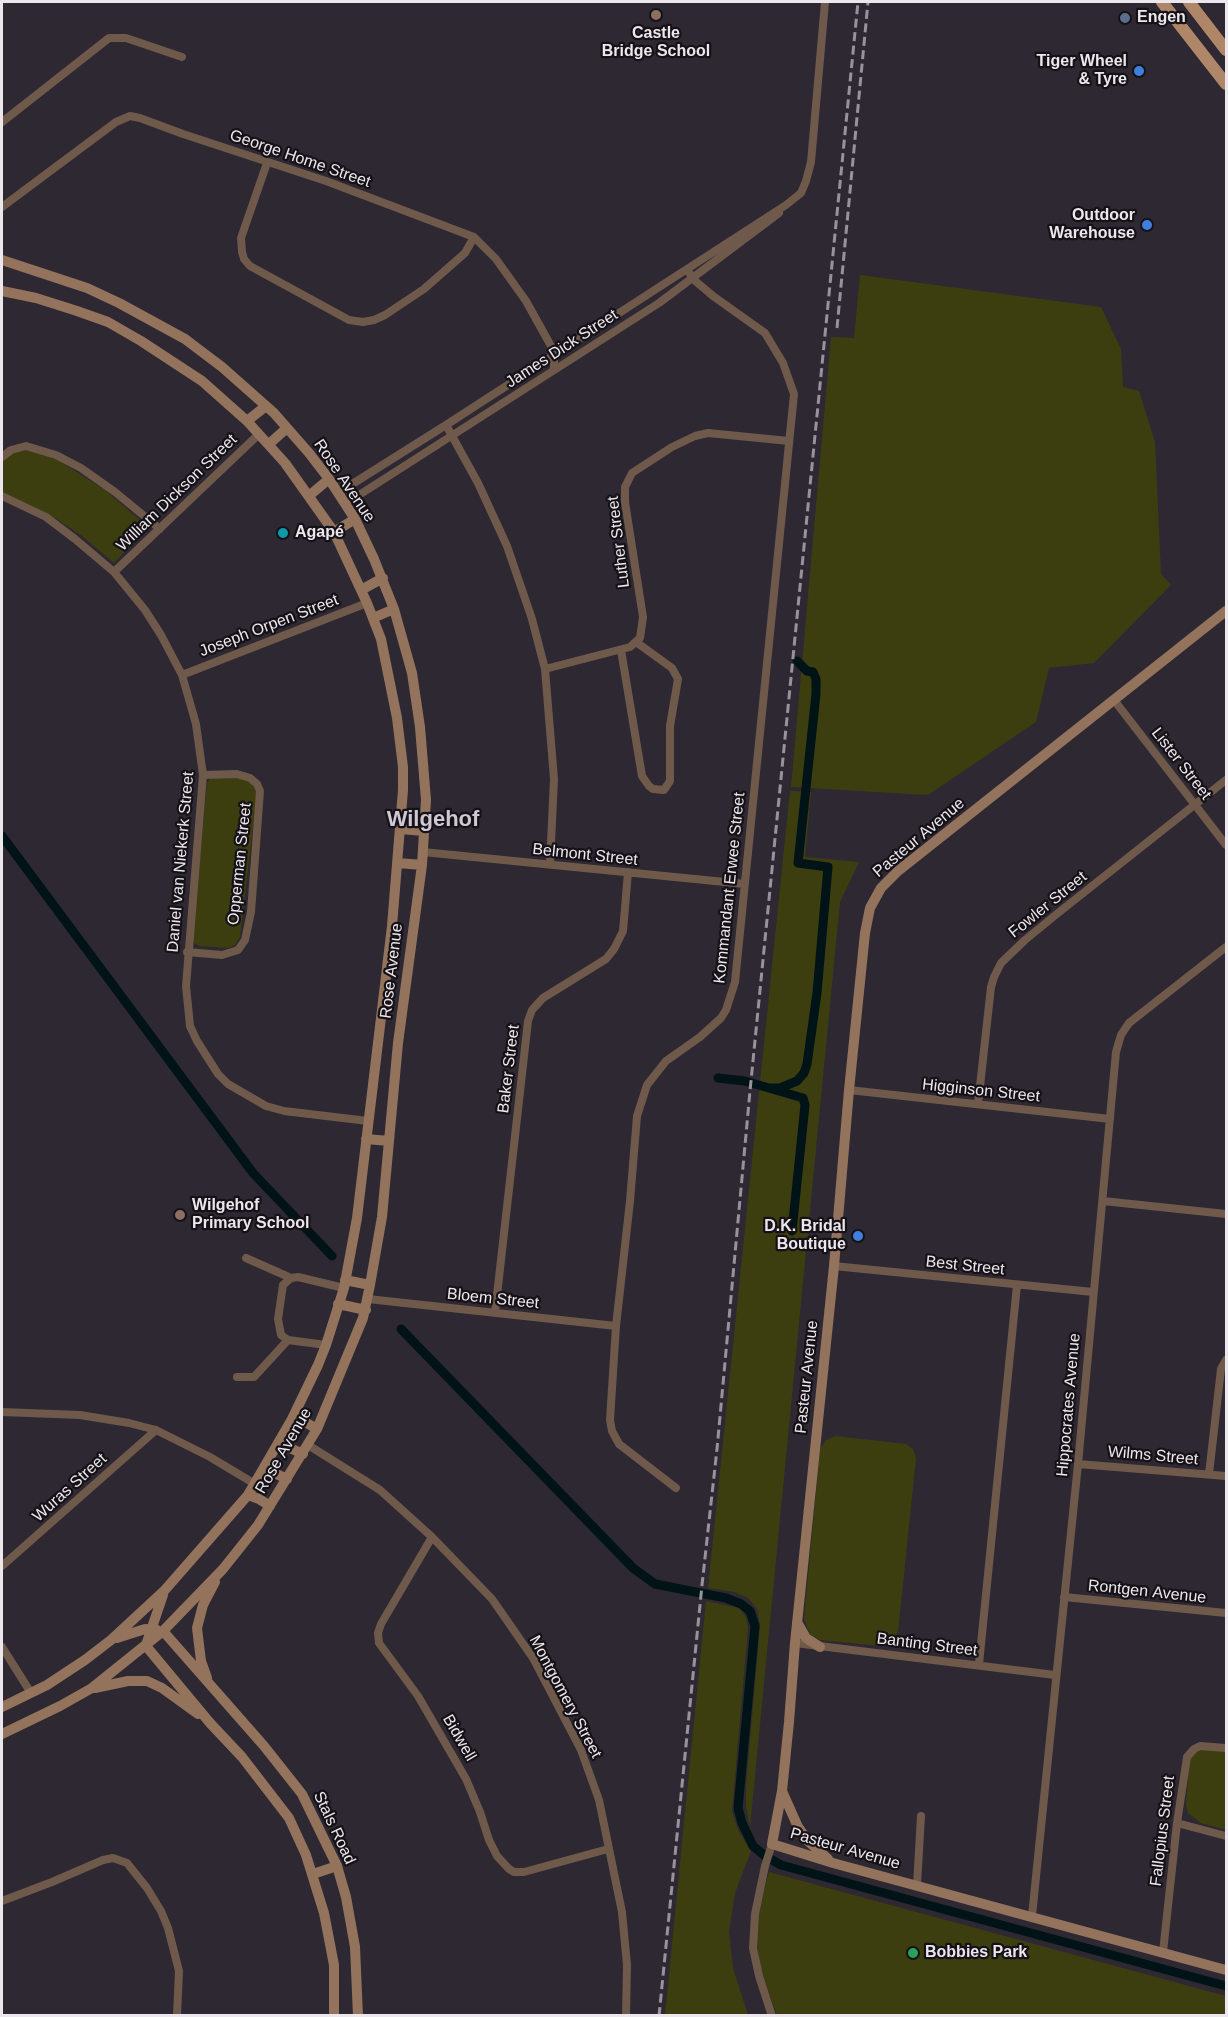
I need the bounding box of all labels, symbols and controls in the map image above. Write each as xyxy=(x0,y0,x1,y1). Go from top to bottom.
marker: Castle Bridge School xyxy=(649,8,663,22)
place label: Engen xyxy=(1137,8,1186,28)
marker: Engen xyxy=(1118,11,1132,25)
place label: Castle Bridge School xyxy=(602,24,710,62)
place label: Tiger Wheel & Tyre xyxy=(1037,52,1127,90)
marker: Tiger Wheel & Tyre xyxy=(1132,64,1146,78)
street label: George Home Street xyxy=(227,126,373,192)
place label: Outdoor Warehouse xyxy=(1049,206,1135,244)
marker: Outdoor Warehouse xyxy=(1140,218,1154,232)
street label: James Dick Street xyxy=(502,306,622,392)
street label: William Dickson Street xyxy=(113,431,241,555)
street label: Rose Avenue xyxy=(309,436,379,526)
street label: Luther Street xyxy=(604,495,634,589)
place label: Agapé xyxy=(295,523,344,543)
marker: Agapé xyxy=(276,526,290,540)
street label: Joseph Orpen Street xyxy=(197,591,341,661)
street label: Lister Street xyxy=(1147,724,1215,804)
street label: Daniel van Niekerk Street xyxy=(164,771,198,953)
street label: Kommandant Erwee Street xyxy=(710,791,750,985)
street label: Pasteur Avenue xyxy=(869,794,969,882)
street label: Opperman Street xyxy=(224,802,256,926)
district label: Wilgehof xyxy=(387,807,479,833)
street label: Belmont Street xyxy=(531,840,639,870)
street label: Fowler Street xyxy=(1005,868,1091,942)
street label: Rose Avenue xyxy=(377,922,407,1020)
street label: Baker Street xyxy=(494,1024,524,1114)
street label: Higginson Street xyxy=(921,1075,1041,1107)
place label: Wilgehof Primary School xyxy=(192,1196,309,1234)
marker: Wilgehof Primary School xyxy=(173,1208,187,1222)
place label: D.K. Bridal Boutique xyxy=(764,1217,846,1255)
marker: D.K. Bridal Boutique xyxy=(851,1229,865,1243)
street label: Best Street xyxy=(925,1252,1005,1280)
street label: Bloem Street xyxy=(446,1285,540,1313)
street label: Pasteur Avenue xyxy=(792,1320,822,1434)
street label: Hippocrates Avenue xyxy=(1053,1333,1085,1477)
street label: Rose Avenue xyxy=(252,1405,316,1497)
street label: Wilms Street xyxy=(1107,1442,1199,1470)
street label: Wuras Street xyxy=(29,1450,111,1526)
street label: Rontgen Avenue xyxy=(1087,1576,1207,1608)
street label: Banting Street xyxy=(876,1629,978,1661)
street label: Montgomery Street xyxy=(525,1632,605,1762)
street label: Bidwell xyxy=(438,1711,480,1765)
street label: Fallopius Street xyxy=(1147,1775,1179,1887)
street label: Stals Road xyxy=(309,1788,359,1868)
street label: Pasteur Avenue xyxy=(788,1824,902,1874)
place label: Bobbies Park xyxy=(925,1943,1027,1963)
marker: Bobbies Park xyxy=(906,1946,920,1960)

